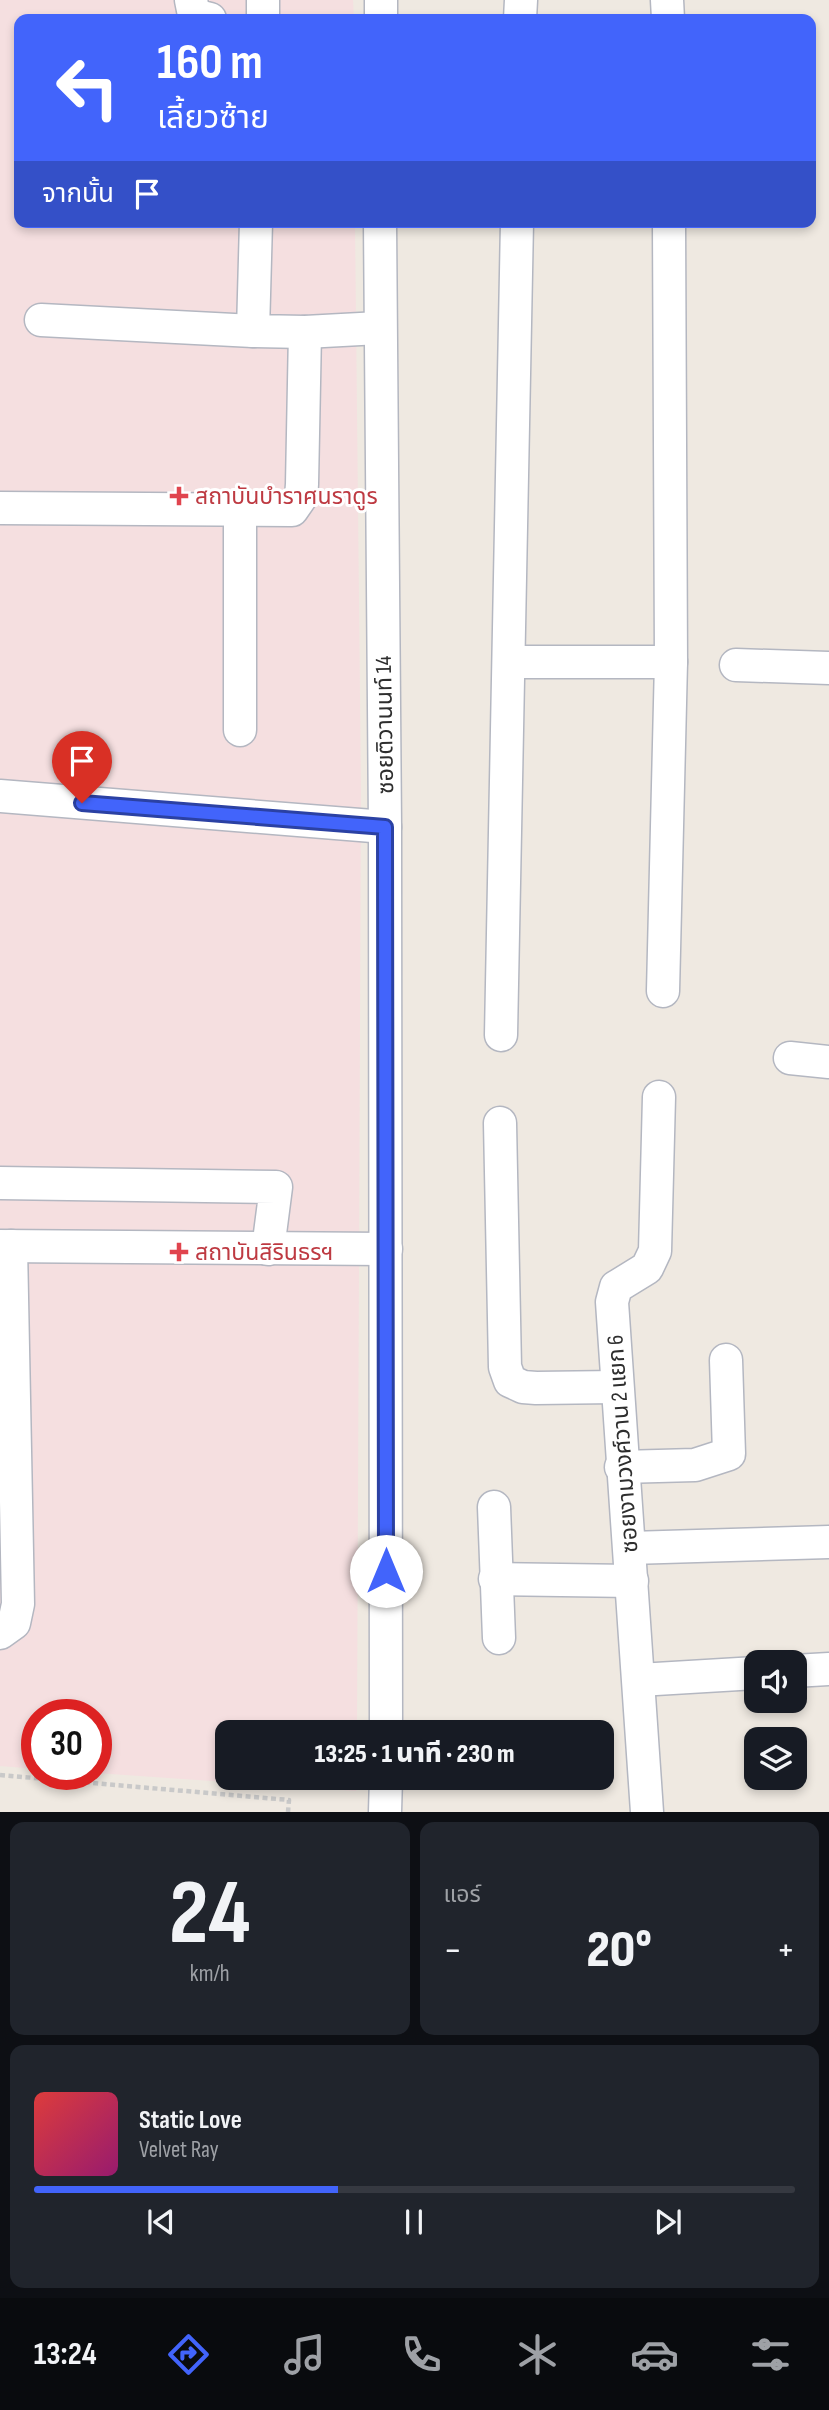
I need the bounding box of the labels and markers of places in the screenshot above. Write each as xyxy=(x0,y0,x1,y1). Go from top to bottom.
place label: สถาบันบำราศนราดูร xyxy=(195,483,378,511)
marker: สถาบันบำราศนราดูร xyxy=(169,486,189,506)
pin xyxy=(52,731,112,803)
place label: สถาบันสิรินธรฯ xyxy=(195,1239,333,1267)
marker: สถาบันสิรินธรฯ xyxy=(169,1242,189,1262)

